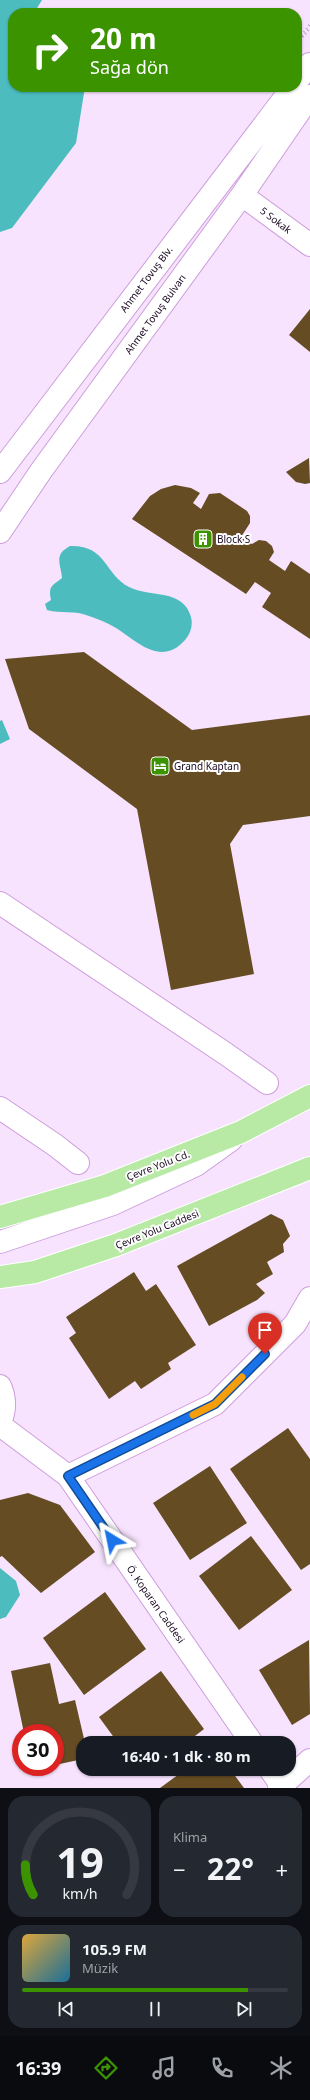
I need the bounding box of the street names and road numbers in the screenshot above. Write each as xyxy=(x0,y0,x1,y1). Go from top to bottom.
street label: 5 Sokak xyxy=(257,204,295,237)
street label: Ahmet Tovuş Blv. xyxy=(116,243,176,315)
street label: Ahmet Tovuş Bulvarı xyxy=(121,271,189,357)
street label: Çevre Yolu Cd. xyxy=(124,1147,192,1183)
street label: Çevre Yolu Caddesi xyxy=(113,1206,201,1252)
street label: Ö. Koparan Caddesi xyxy=(124,1562,188,1646)

